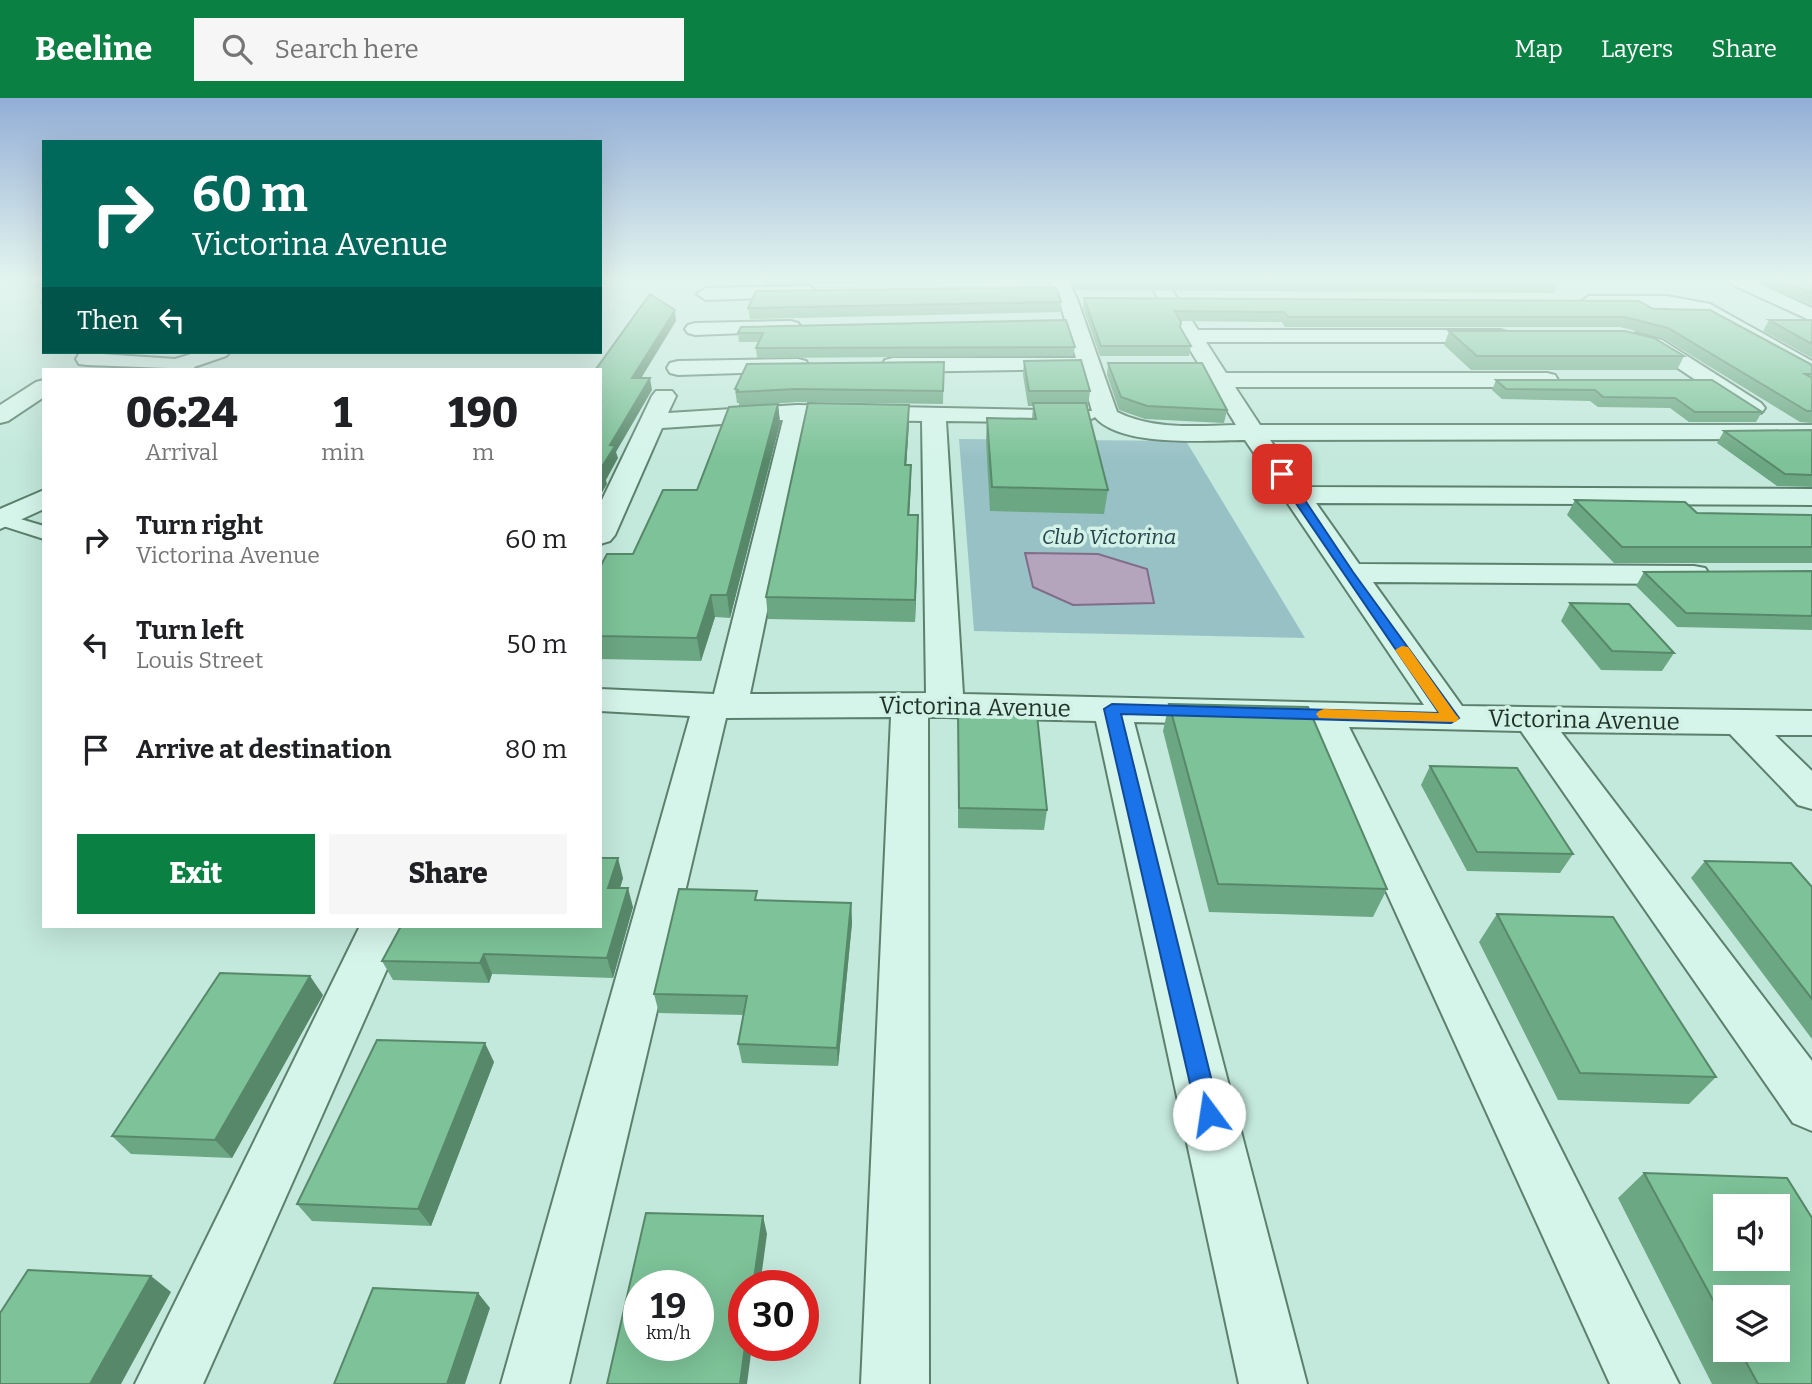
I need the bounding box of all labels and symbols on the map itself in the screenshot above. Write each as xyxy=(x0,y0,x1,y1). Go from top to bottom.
pin xyxy=(1252,444,1312,504)
park label: Club Victorina xyxy=(1042,524,1176,550)
street label: Victorina Avenue xyxy=(879,691,1071,723)
street label: Victorina Avenue xyxy=(1488,704,1680,736)
position arrow xyxy=(1172,1077,1246,1151)
speed limit sign: 30 xyxy=(728,1270,819,1361)

